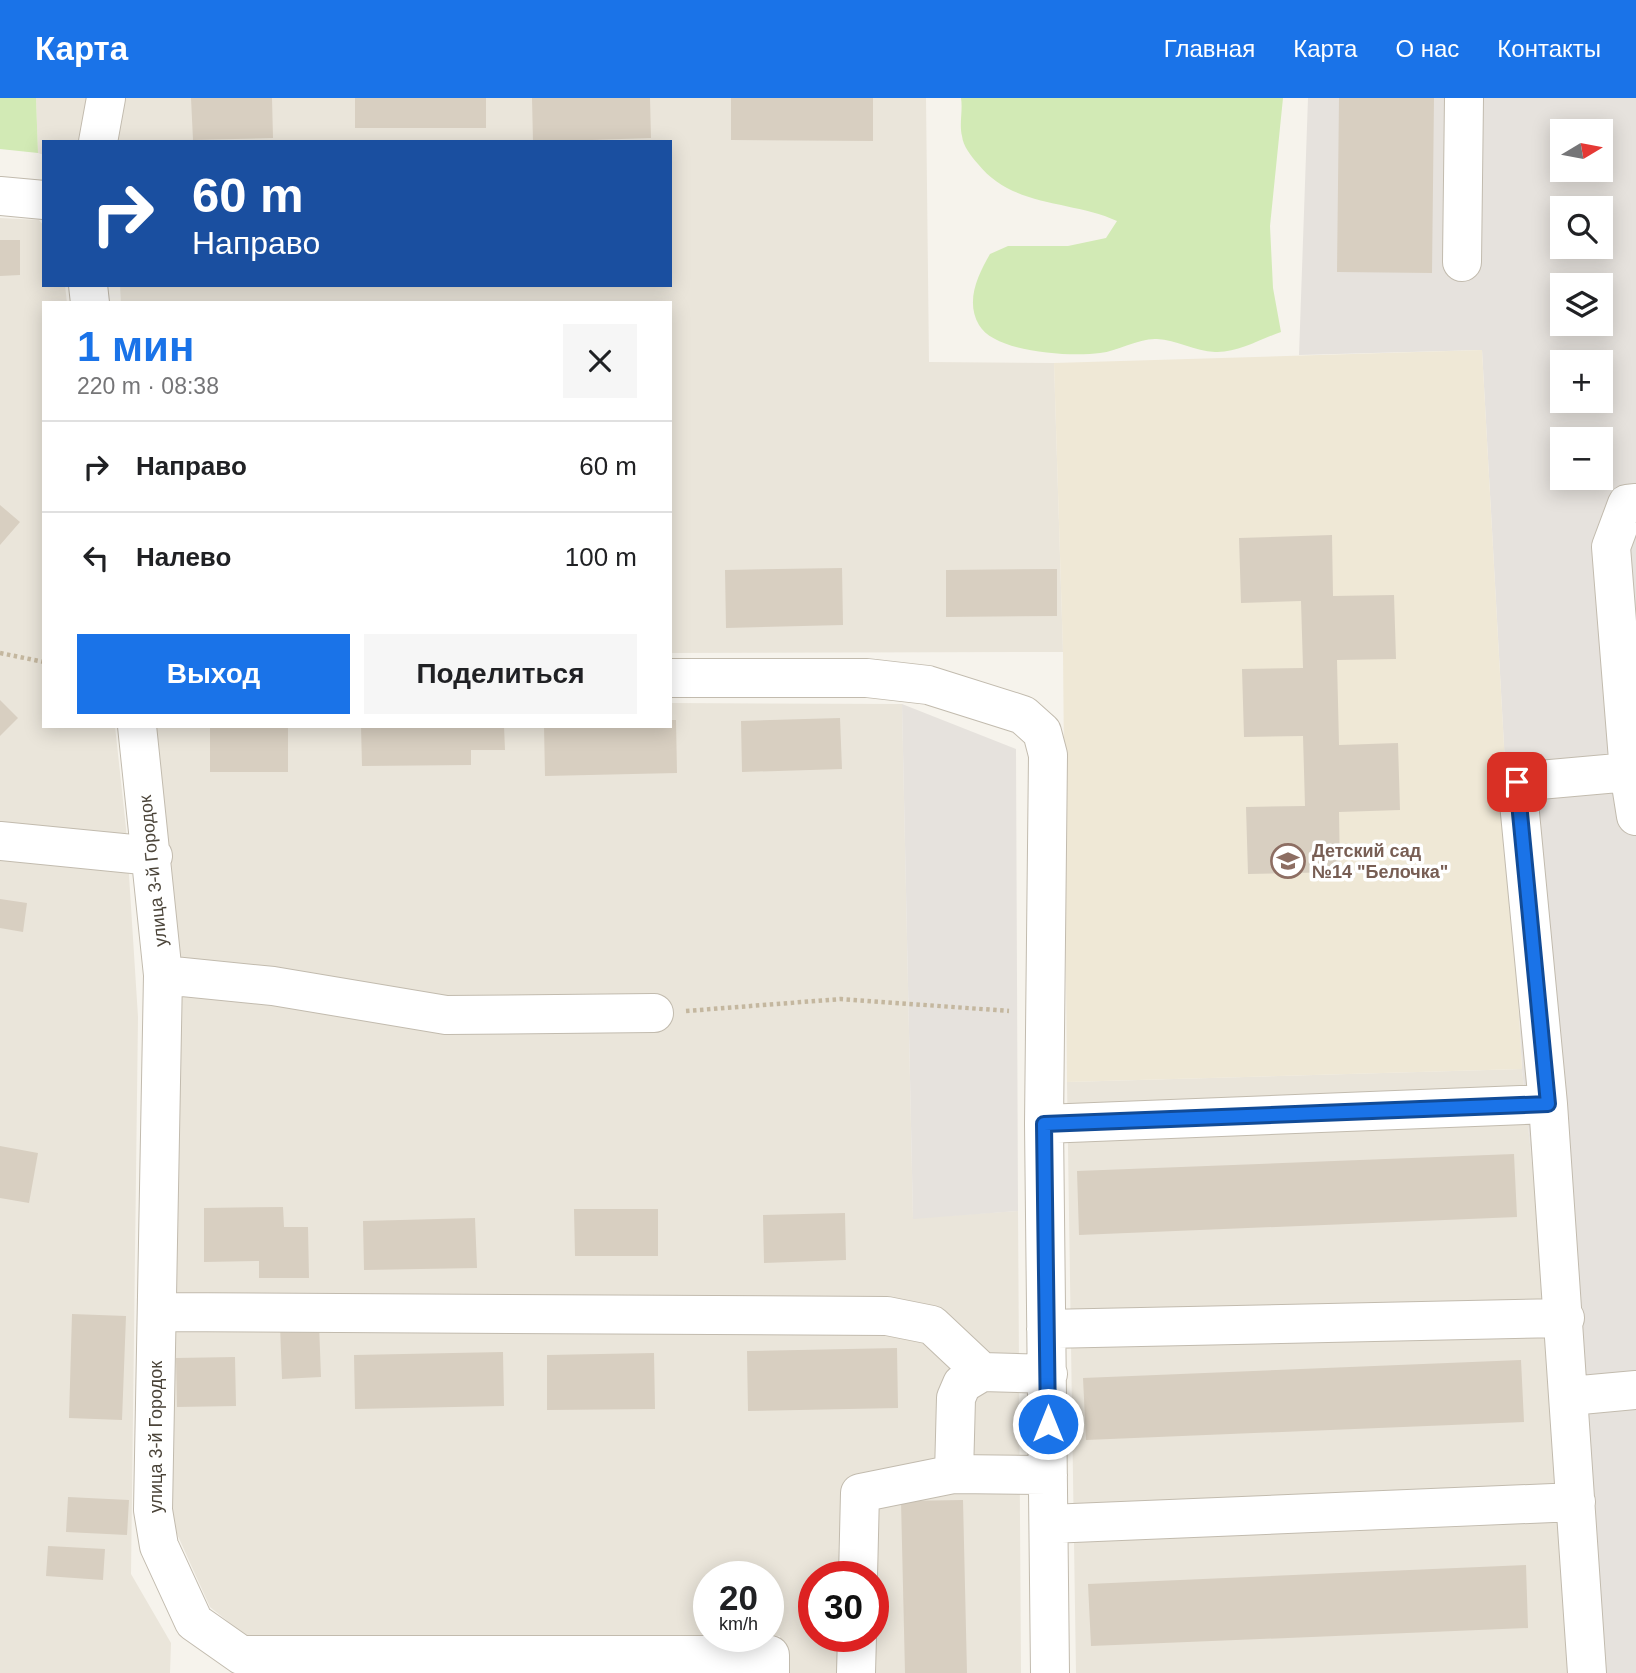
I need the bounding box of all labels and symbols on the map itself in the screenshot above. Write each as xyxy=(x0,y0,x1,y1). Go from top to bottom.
north arrow xyxy=(1550,119,1614,182)
pin xyxy=(1487,752,1547,812)
street label: улица 3-й Городок xyxy=(135,794,171,948)
place label: Детский сад №14 "Белочка" xyxy=(1312,841,1448,882)
school or university icon: Детский сад №14 "Белочка" xyxy=(1269,842,1307,880)
street label: улица 3-й Городок xyxy=(146,1361,166,1513)
position arrow xyxy=(1011,1387,1085,1461)
speed limit sign: 30 xyxy=(798,1561,889,1652)

